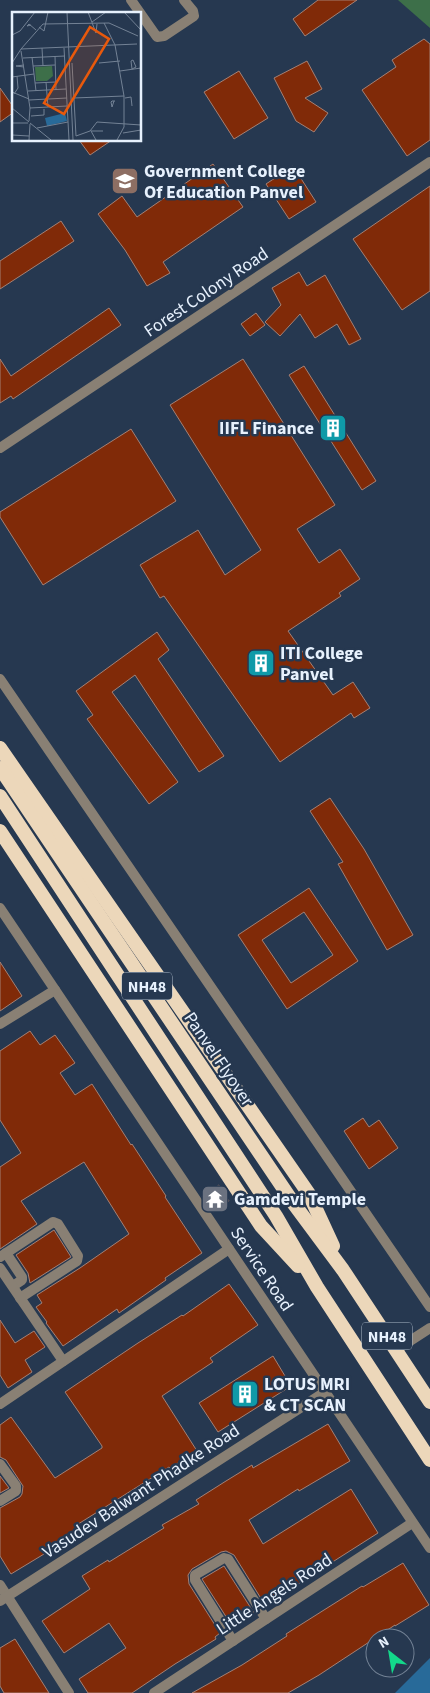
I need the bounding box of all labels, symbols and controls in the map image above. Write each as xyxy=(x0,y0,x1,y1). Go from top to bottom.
inset map xyxy=(12,12,141,141)
place label: Government College Of Education Panvel xyxy=(144,159,305,205)
school or university icon: Government College Of Education Panvel xyxy=(110,166,140,196)
street label: Forest Colony Road xyxy=(139,241,273,343)
building icon: IIFL Finance xyxy=(318,413,348,443)
place label: IIFL Finance xyxy=(219,416,314,441)
place label: ITI College Panvel xyxy=(280,641,363,687)
building icon: ITI College Panvel xyxy=(246,648,276,678)
road number: NH48 xyxy=(122,972,172,999)
street label: Panvel Flyover xyxy=(178,1007,260,1112)
temple icon: Gamdevi Temple xyxy=(200,1184,230,1214)
place label: Gamdevi Temple xyxy=(234,1187,366,1212)
street label: Service Road xyxy=(224,1222,299,1317)
road number: NH48 xyxy=(362,1322,412,1350)
place label: LOTUS MRI & CT SCAN xyxy=(264,1372,350,1418)
building icon: LOTUS MRI & CT SCAN xyxy=(230,1379,260,1409)
street label: Vasudev Balwant Phadke Road xyxy=(38,1418,245,1565)
street label: Little Angels Road xyxy=(211,1547,337,1641)
north arrow xyxy=(365,1628,415,1678)
text: N xyxy=(375,1632,393,1654)

